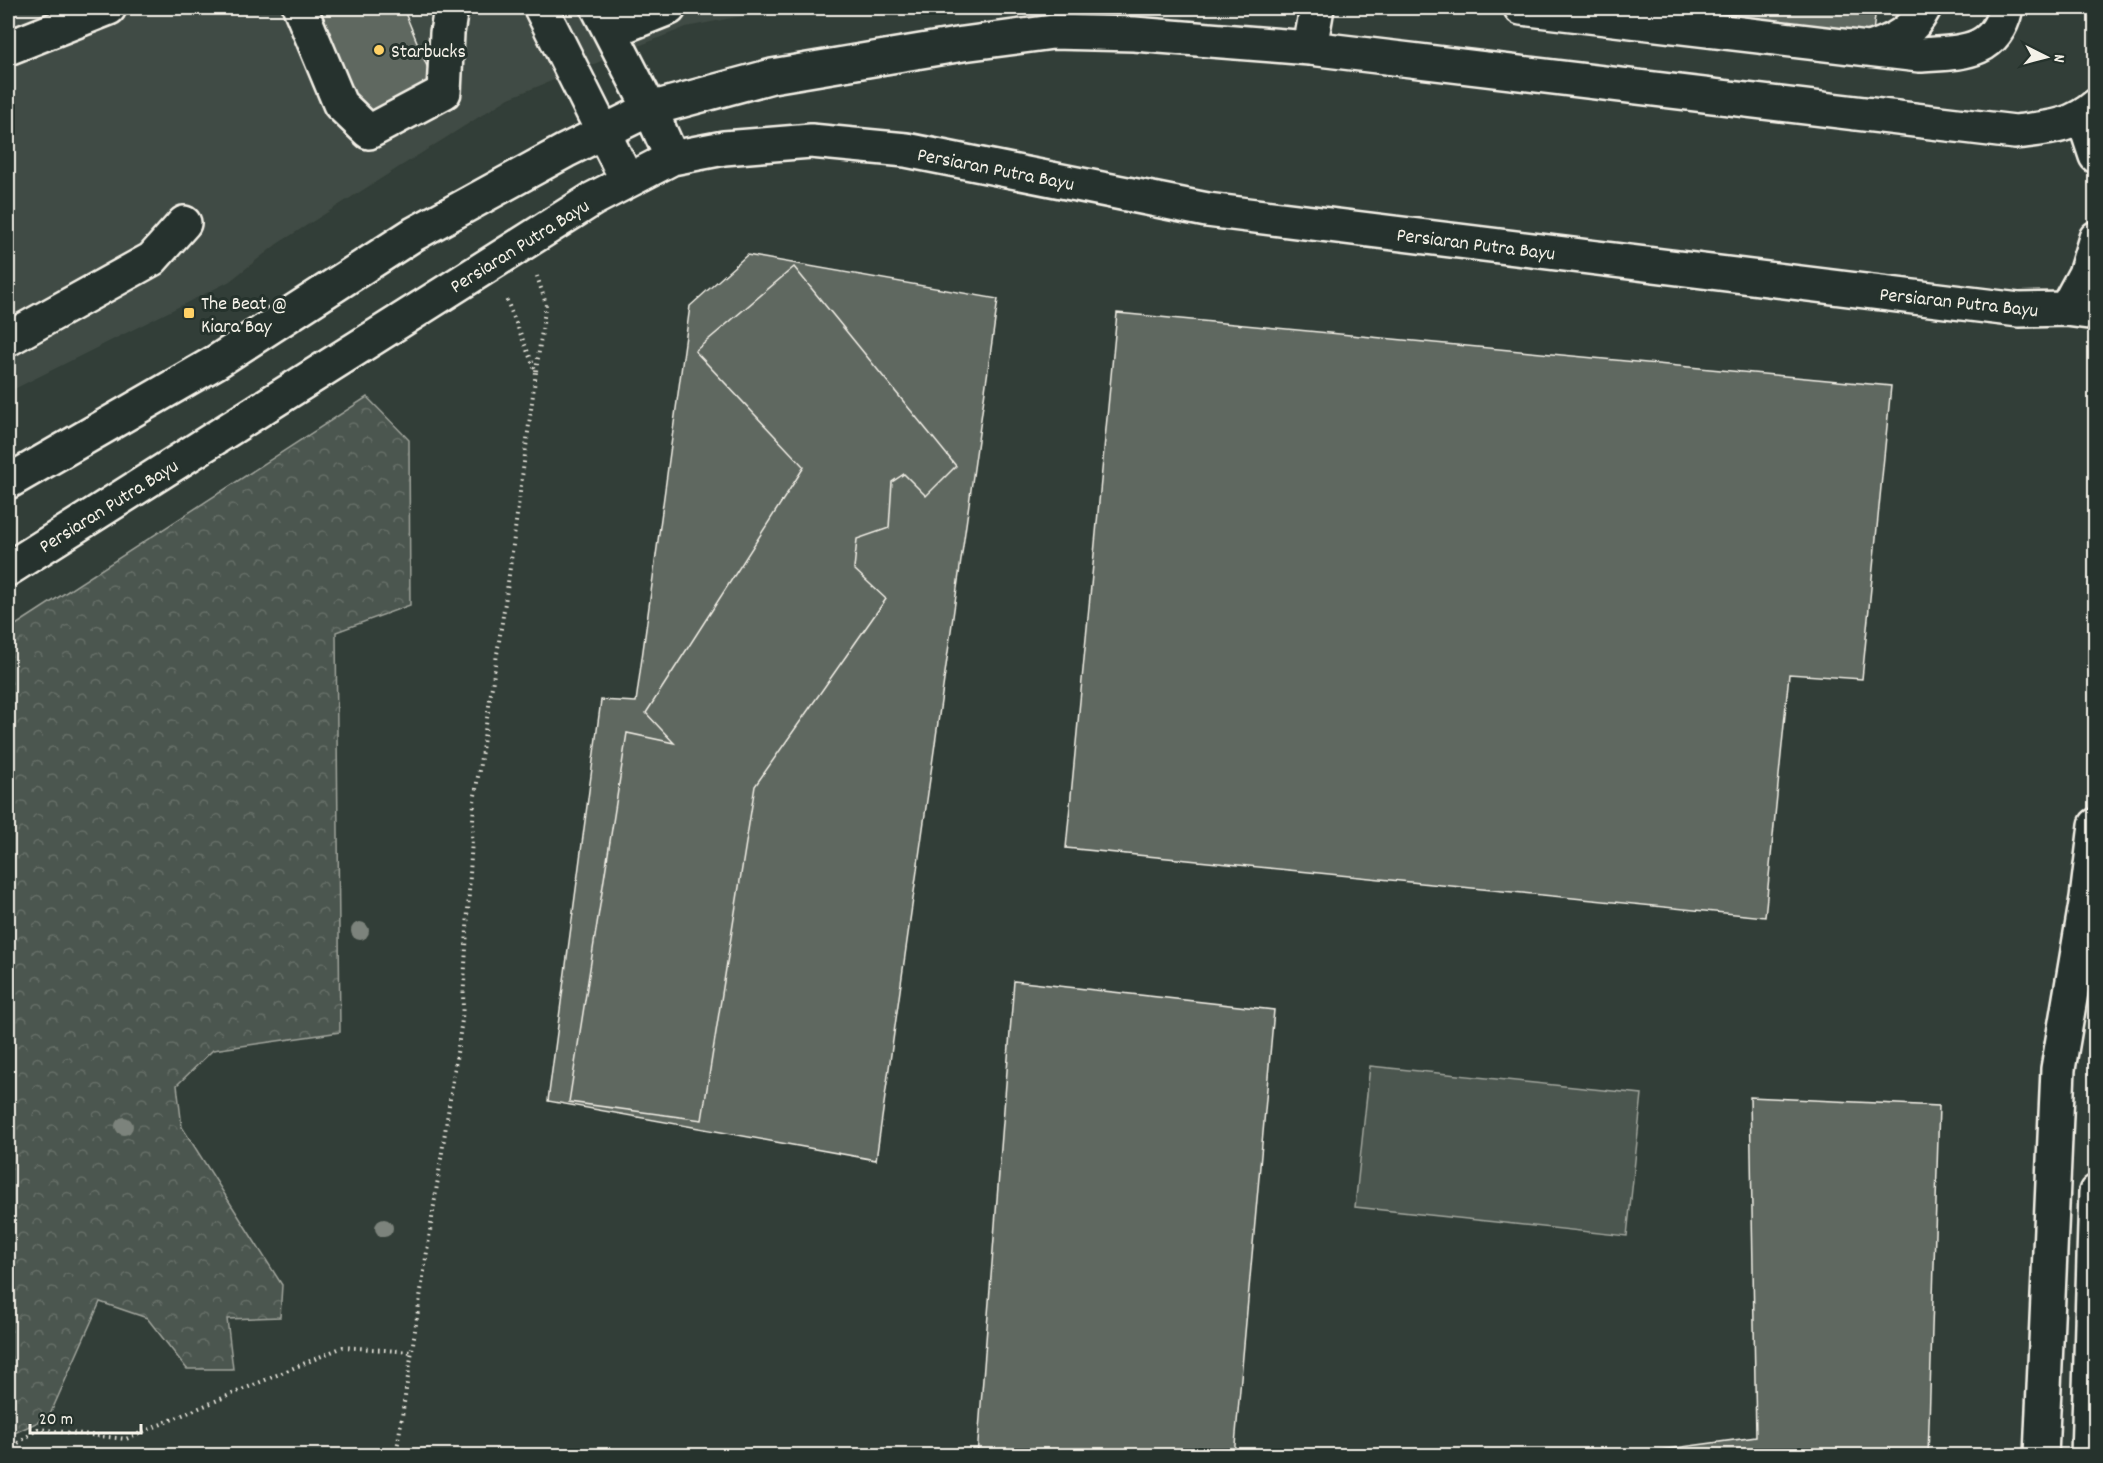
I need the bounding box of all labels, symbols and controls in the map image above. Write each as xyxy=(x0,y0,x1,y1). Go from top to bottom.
north arrow xyxy=(2016,27,2076,87)
place label: Starbucks xyxy=(391,39,466,67)
marker: Starbucks xyxy=(372,43,386,57)
text: N xyxy=(2047,53,2070,64)
street label: Persiaran Putra Bayu xyxy=(915,142,1076,200)
street label: Persiaran Putra Bayu xyxy=(446,193,596,302)
street label: Persiaran Putra Bayu xyxy=(1395,222,1556,270)
street label: Persiaran Putra Bayu xyxy=(1878,282,2039,326)
place label: The Beat @ Kiara Bay xyxy=(201,291,287,342)
marker: The Beat @ Kiara Bay xyxy=(182,306,196,320)
street label: Persiaran Putra Bayu xyxy=(35,453,185,562)
scale bar xyxy=(30,1397,141,1435)
text: 20 m xyxy=(39,1408,73,1433)

